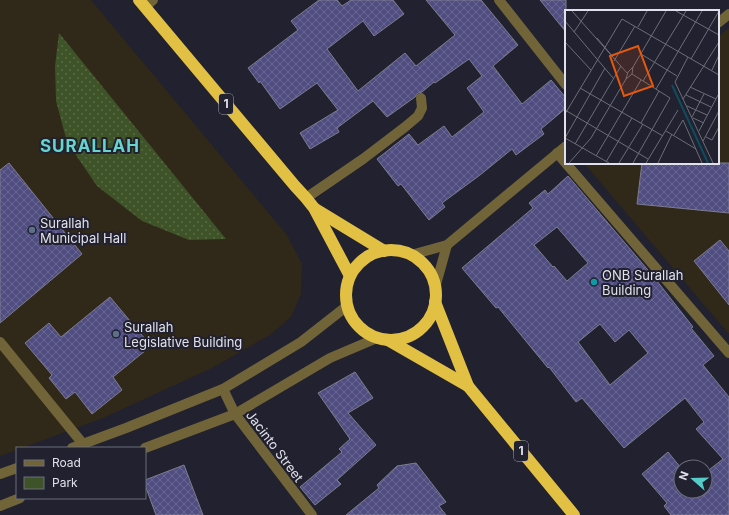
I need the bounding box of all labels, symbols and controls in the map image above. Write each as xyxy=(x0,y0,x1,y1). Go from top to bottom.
inset map xyxy=(565,10,719,164)
road number: 1 xyxy=(219,94,233,114)
district label: SURALLAH xyxy=(40,136,140,156)
place label: Surallah Municipal Hall xyxy=(40,215,126,246)
marker: Surallah Municipal Hall xyxy=(27,225,37,235)
place label: ONB Surallah Building xyxy=(602,267,683,298)
marker: ONB Surallah Building xyxy=(589,277,599,287)
place label: Surallah Legislative Building xyxy=(124,319,242,350)
marker: Surallah Legislative Building xyxy=(111,329,121,339)
street label: Jacinto Street xyxy=(243,407,307,485)
road number: 1 xyxy=(514,441,528,461)
legend xyxy=(16,447,146,499)
text: Road xyxy=(52,455,81,470)
north arrow xyxy=(673,459,713,499)
text: N xyxy=(676,469,692,482)
text: Park xyxy=(52,475,78,490)

